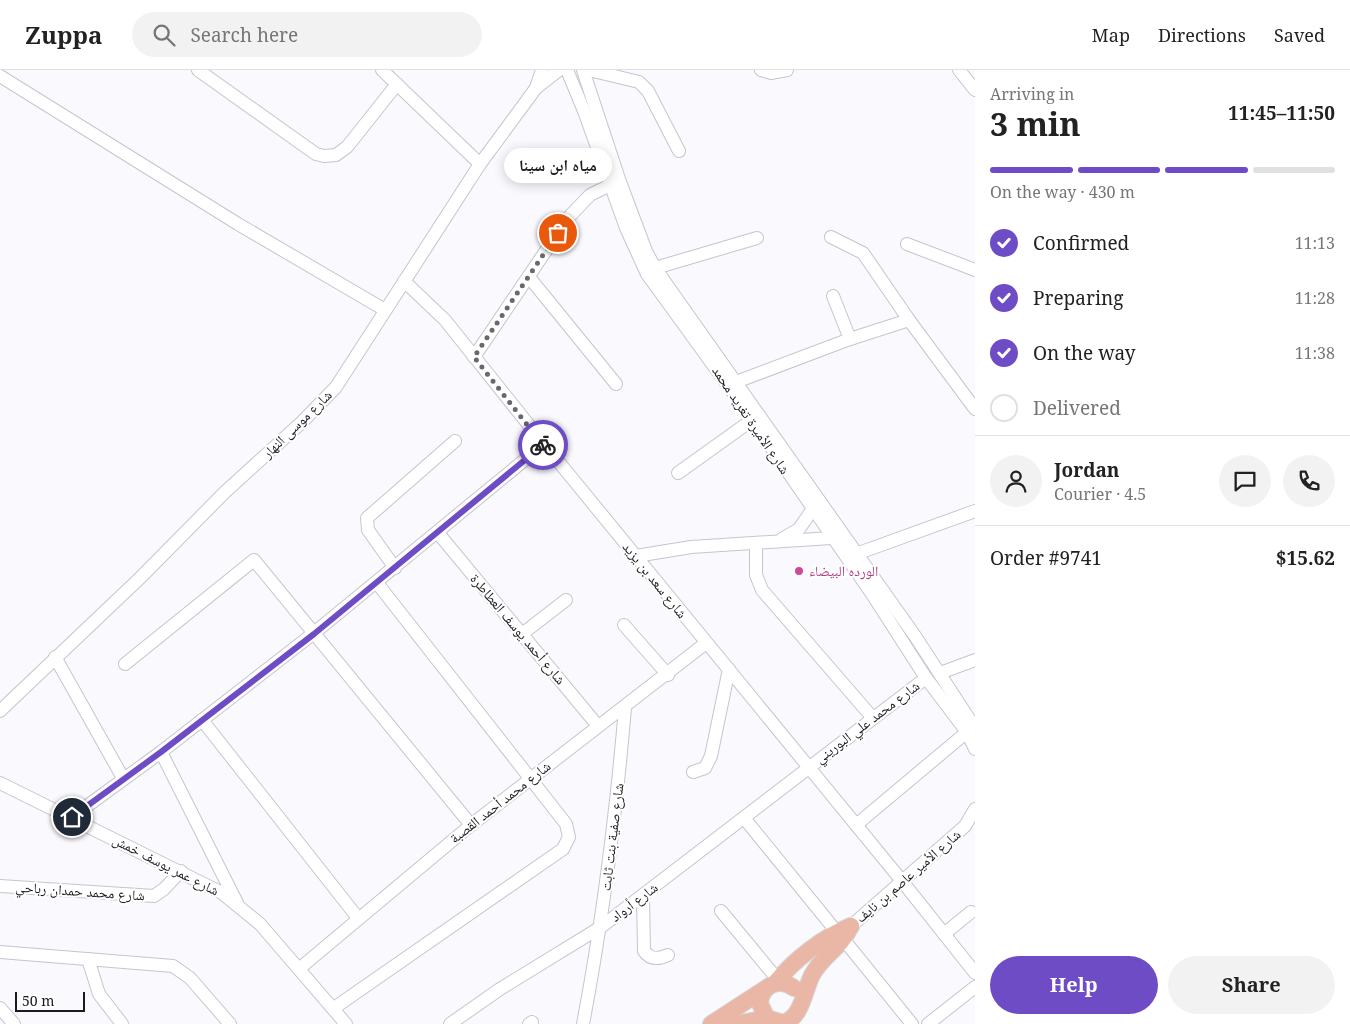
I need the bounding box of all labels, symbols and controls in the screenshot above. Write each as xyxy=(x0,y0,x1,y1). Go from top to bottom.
search box xyxy=(132,12,482,57)
text: Zuppa xyxy=(25,18,102,51)
icon: search xyxy=(150,21,178,49)
text: Search here xyxy=(190,22,298,48)
text: Map xyxy=(1092,23,1130,47)
text: Directions xyxy=(1158,23,1246,47)
text: Saved xyxy=(1274,23,1325,47)
text: Arriving in xyxy=(990,83,1074,105)
text: 11:45–11:50 xyxy=(1228,100,1335,126)
text: 3 min xyxy=(990,102,1081,145)
callout: مياه ابن سينا xyxy=(504,148,612,183)
text: مياه ابن سينا xyxy=(519,154,597,176)
text: On the way · 430 m xyxy=(990,181,1135,203)
pin xyxy=(537,212,579,254)
icon: bag xyxy=(544,219,572,247)
icon: check xyxy=(990,229,1018,257)
text: Confirmed xyxy=(1033,230,1129,256)
text: 11:13 xyxy=(1295,232,1335,254)
icon: check xyxy=(990,284,1018,312)
text: Preparing xyxy=(1033,285,1123,311)
text: 11:28 xyxy=(1295,287,1335,309)
icon: check xyxy=(990,339,1018,367)
text: On the way xyxy=(1033,340,1136,366)
text: 11:38 xyxy=(1295,342,1335,364)
street label: شارع الأميرة تغريد محمد xyxy=(707,362,795,478)
street label: شارع موسى النهار xyxy=(257,385,336,463)
text: Delivered xyxy=(1033,395,1121,421)
courier xyxy=(518,420,568,470)
icon: bike xyxy=(529,431,557,459)
button: person xyxy=(990,455,1042,507)
button: chat xyxy=(1219,455,1271,507)
button: phone xyxy=(1283,455,1335,507)
text: Jordan xyxy=(1054,457,1120,483)
text: Courier · 4.5 xyxy=(1054,483,1146,505)
street label: شارع سعد بن يزيد xyxy=(618,538,692,622)
text: Order #9741 xyxy=(990,545,1102,571)
text: $15.62 xyxy=(1276,545,1335,571)
place label: الورده البيضاء xyxy=(809,561,878,580)
marker: الورده البيضاء xyxy=(793,565,805,577)
street label: شارع أحمد يوسف العطاطرة xyxy=(466,569,570,689)
street label: شارع محمد علي البوريني xyxy=(810,676,925,769)
street label: شارع محمد أحمد القصبة xyxy=(445,756,555,848)
street label: شارع صفية بنت ثابت xyxy=(595,782,629,892)
pin xyxy=(51,796,93,838)
icon: home xyxy=(58,803,86,831)
street label: شارع الأمير عاصم بن نايف xyxy=(851,825,965,927)
street label: شارع عمر يوسف خمش xyxy=(109,830,223,900)
street label: شارع محمد حمدان رباحي xyxy=(14,876,145,907)
street label: شارع أرواد xyxy=(606,878,662,926)
button: Help xyxy=(990,956,1158,1014)
button: Share xyxy=(1168,956,1335,1014)
scale bar xyxy=(15,989,85,1012)
text: 50 m xyxy=(22,991,55,1010)

